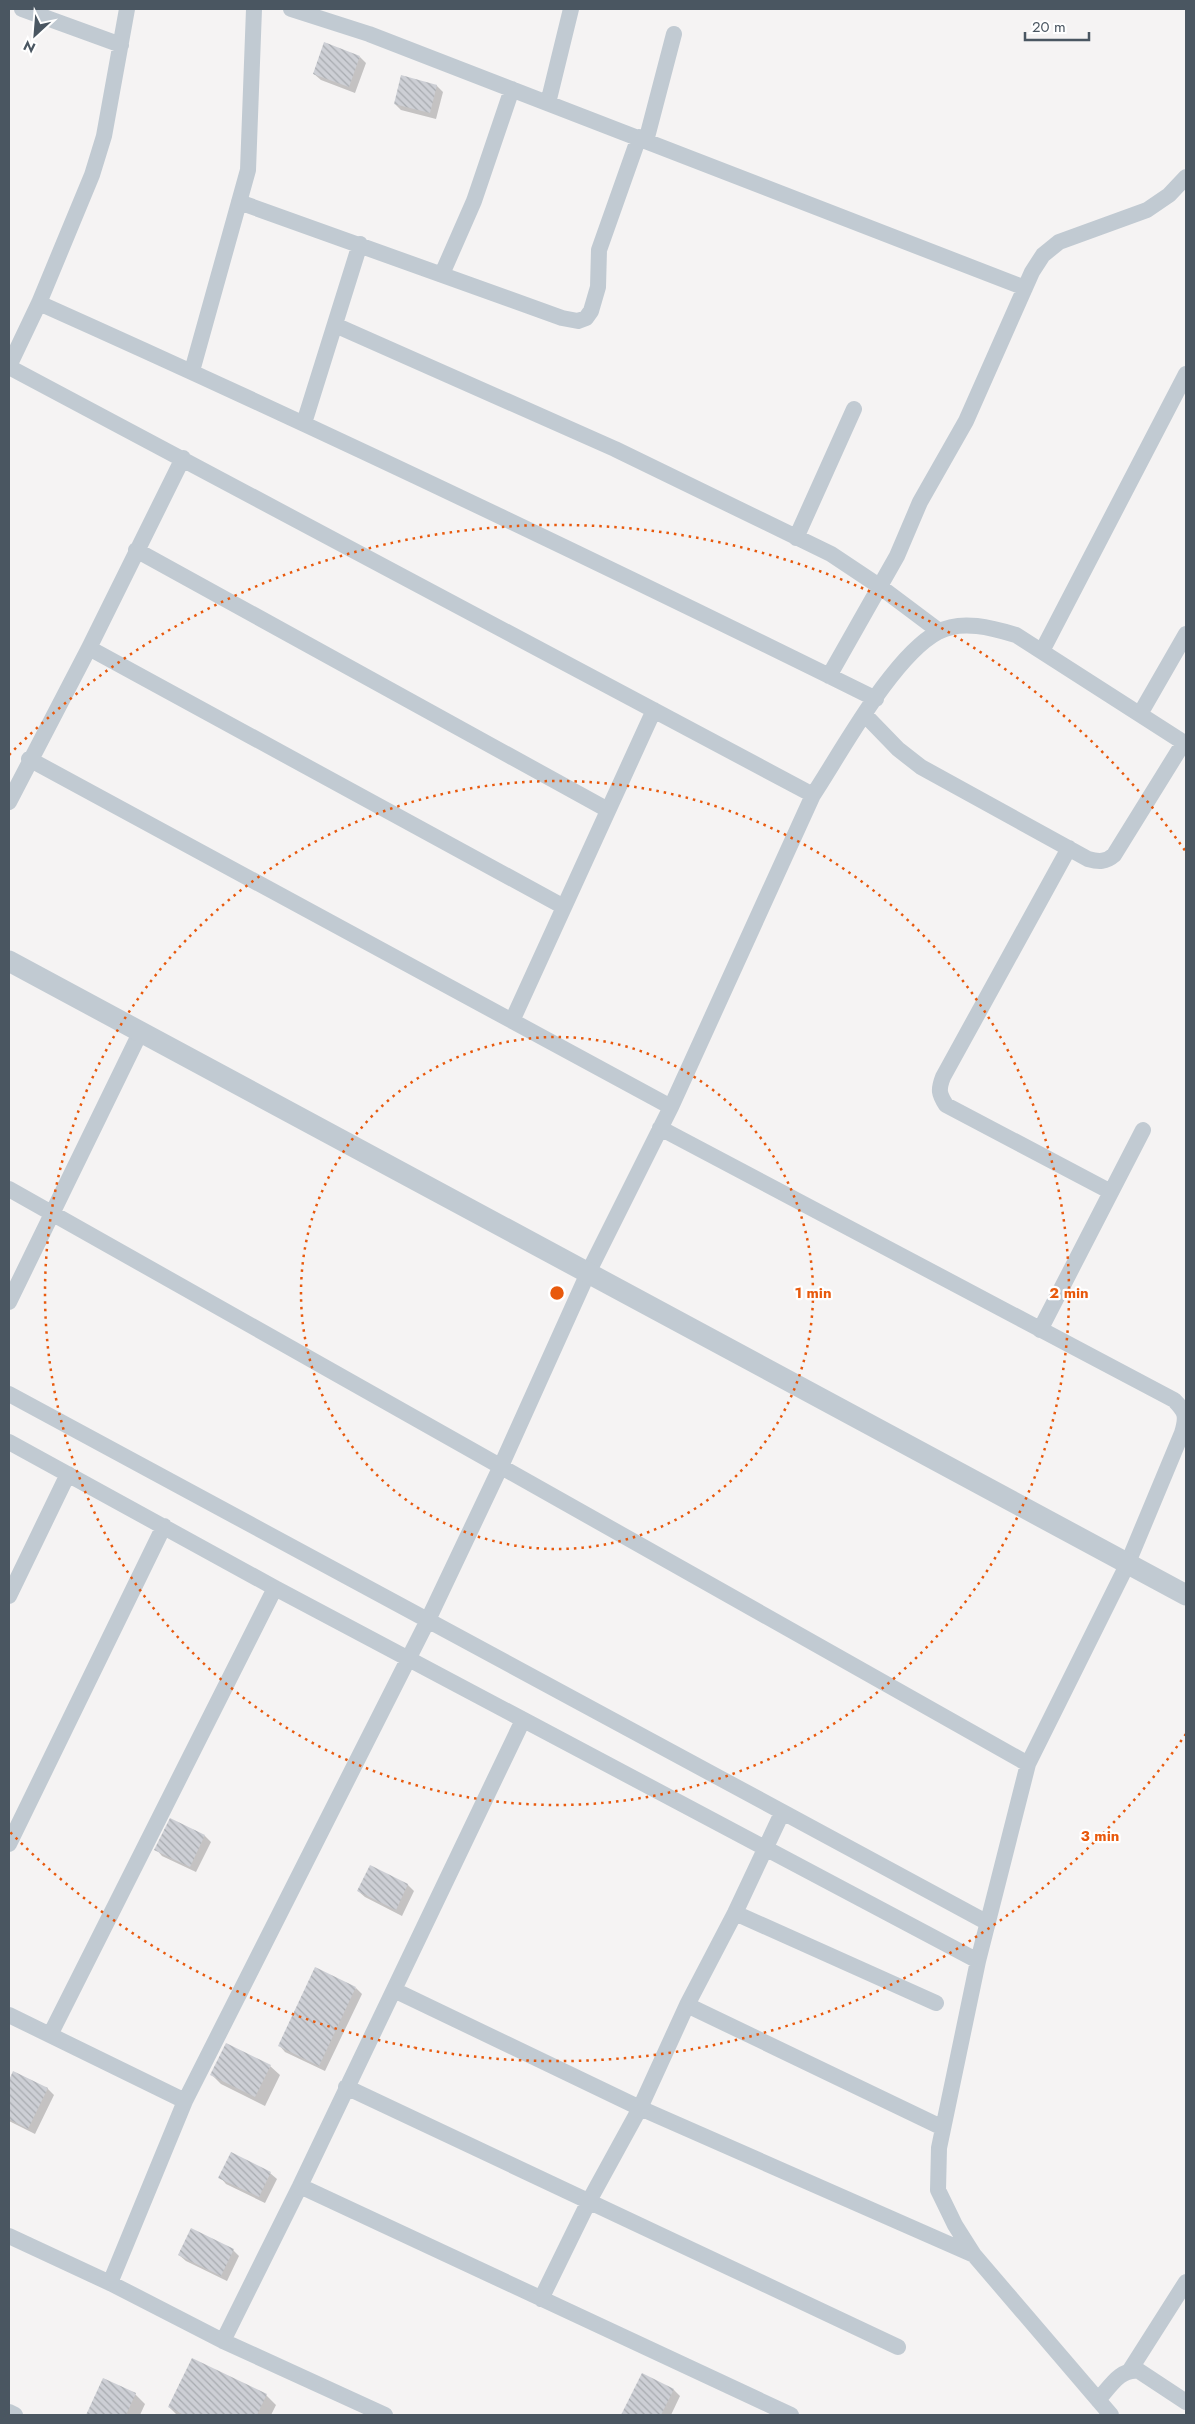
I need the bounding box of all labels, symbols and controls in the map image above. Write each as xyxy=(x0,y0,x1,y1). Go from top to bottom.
north arrow xyxy=(10,10,60,60)
scale bar xyxy=(1025,10,1089,42)
text: 20 m xyxy=(1032,16,1066,38)
text: N xyxy=(20,35,39,58)
text: 1 min xyxy=(794,1282,832,1304)
text: 2 min xyxy=(1049,1282,1089,1304)
centre of rings xyxy=(548,1284,566,1302)
text: 3 min xyxy=(1081,1825,1119,1847)

